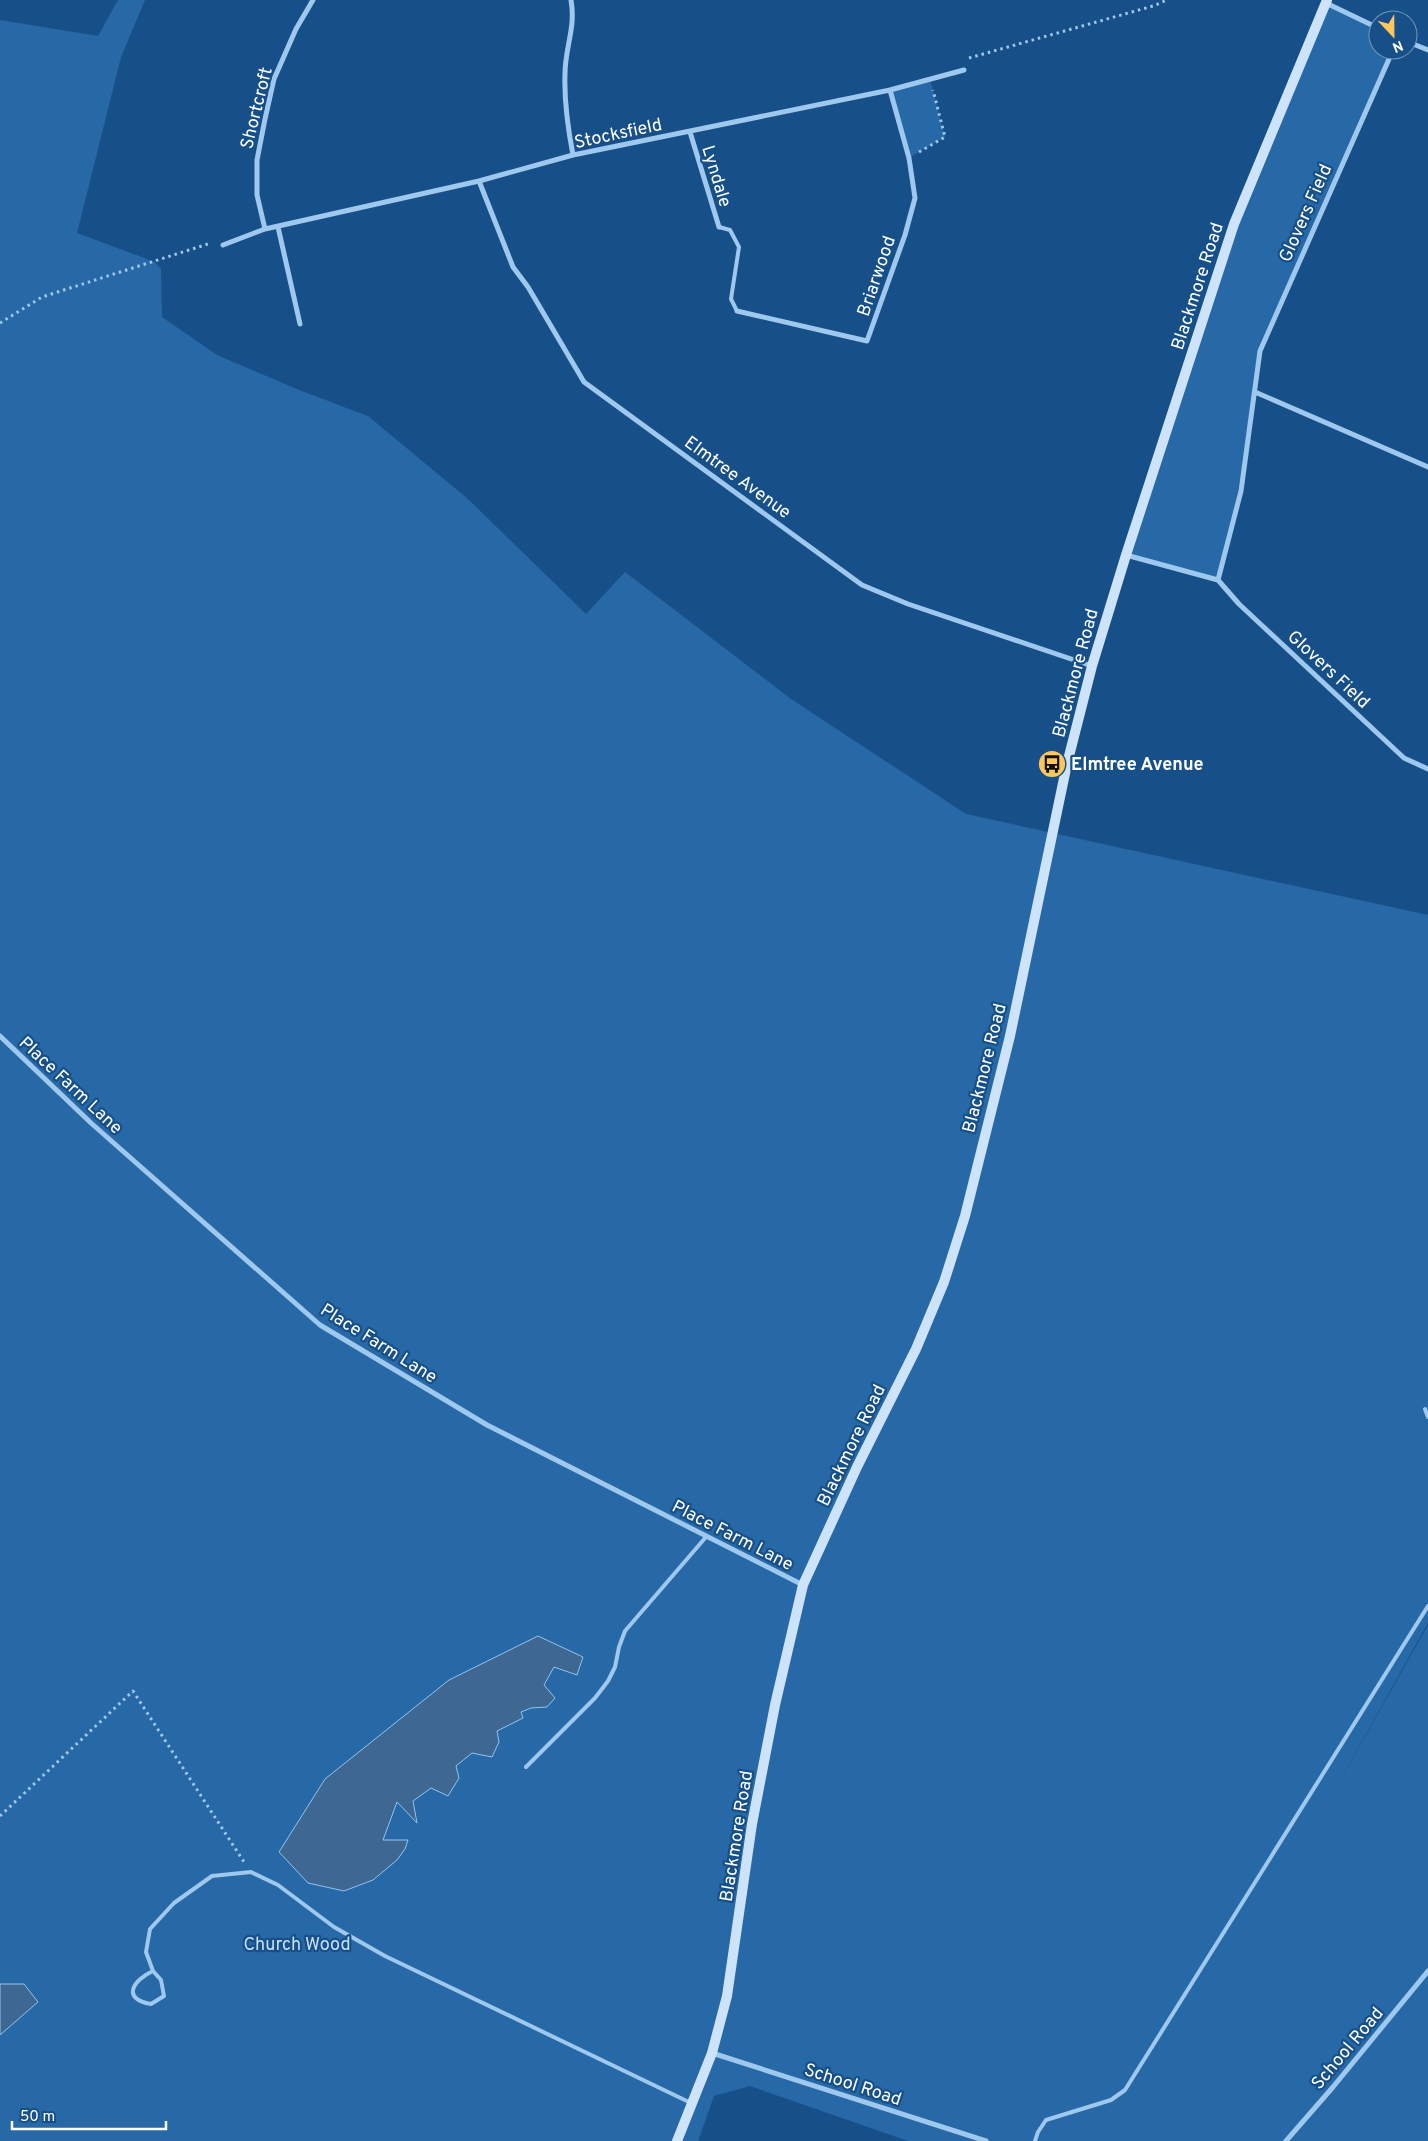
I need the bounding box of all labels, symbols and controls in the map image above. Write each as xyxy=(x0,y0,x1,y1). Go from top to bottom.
north arrow xyxy=(1368,10,1418,60)
text: N xyxy=(1389,36,1405,55)
street label: Shortcroft xyxy=(236,65,279,152)
street label: Stocksfield xyxy=(572,114,664,155)
street label: Lyndale xyxy=(695,143,736,210)
street label: Glovers Field xyxy=(1275,161,1338,266)
street label: Blackmore Road xyxy=(1167,220,1230,353)
street label: Briarwood xyxy=(853,233,902,320)
street label: Elmtree Avenue xyxy=(679,432,795,525)
street label: Blackmore Road xyxy=(1048,606,1105,740)
street label: Glovers Field xyxy=(1282,626,1374,714)
bus stop icon: Elmtree Avenue xyxy=(1037,749,1067,779)
place label: Elmtree Avenue xyxy=(1071,754,1203,777)
street label: Blackmore Road xyxy=(958,1001,1013,1135)
street label: Place Farm Lane xyxy=(13,1032,127,1140)
street label: Place Farm Lane xyxy=(316,1299,441,1389)
street label: Blackmore Road xyxy=(813,1381,892,1510)
street label: Place Farm Lane xyxy=(668,1496,797,1577)
street label: Blackmore Road xyxy=(716,1769,759,1903)
park label: Church Wood xyxy=(243,1934,351,1957)
street label: School Road xyxy=(1307,2003,1389,2095)
street label: School Road xyxy=(801,2059,904,2112)
scale bar xyxy=(12,2098,166,2130)
text: 50 m xyxy=(20,2108,55,2127)

